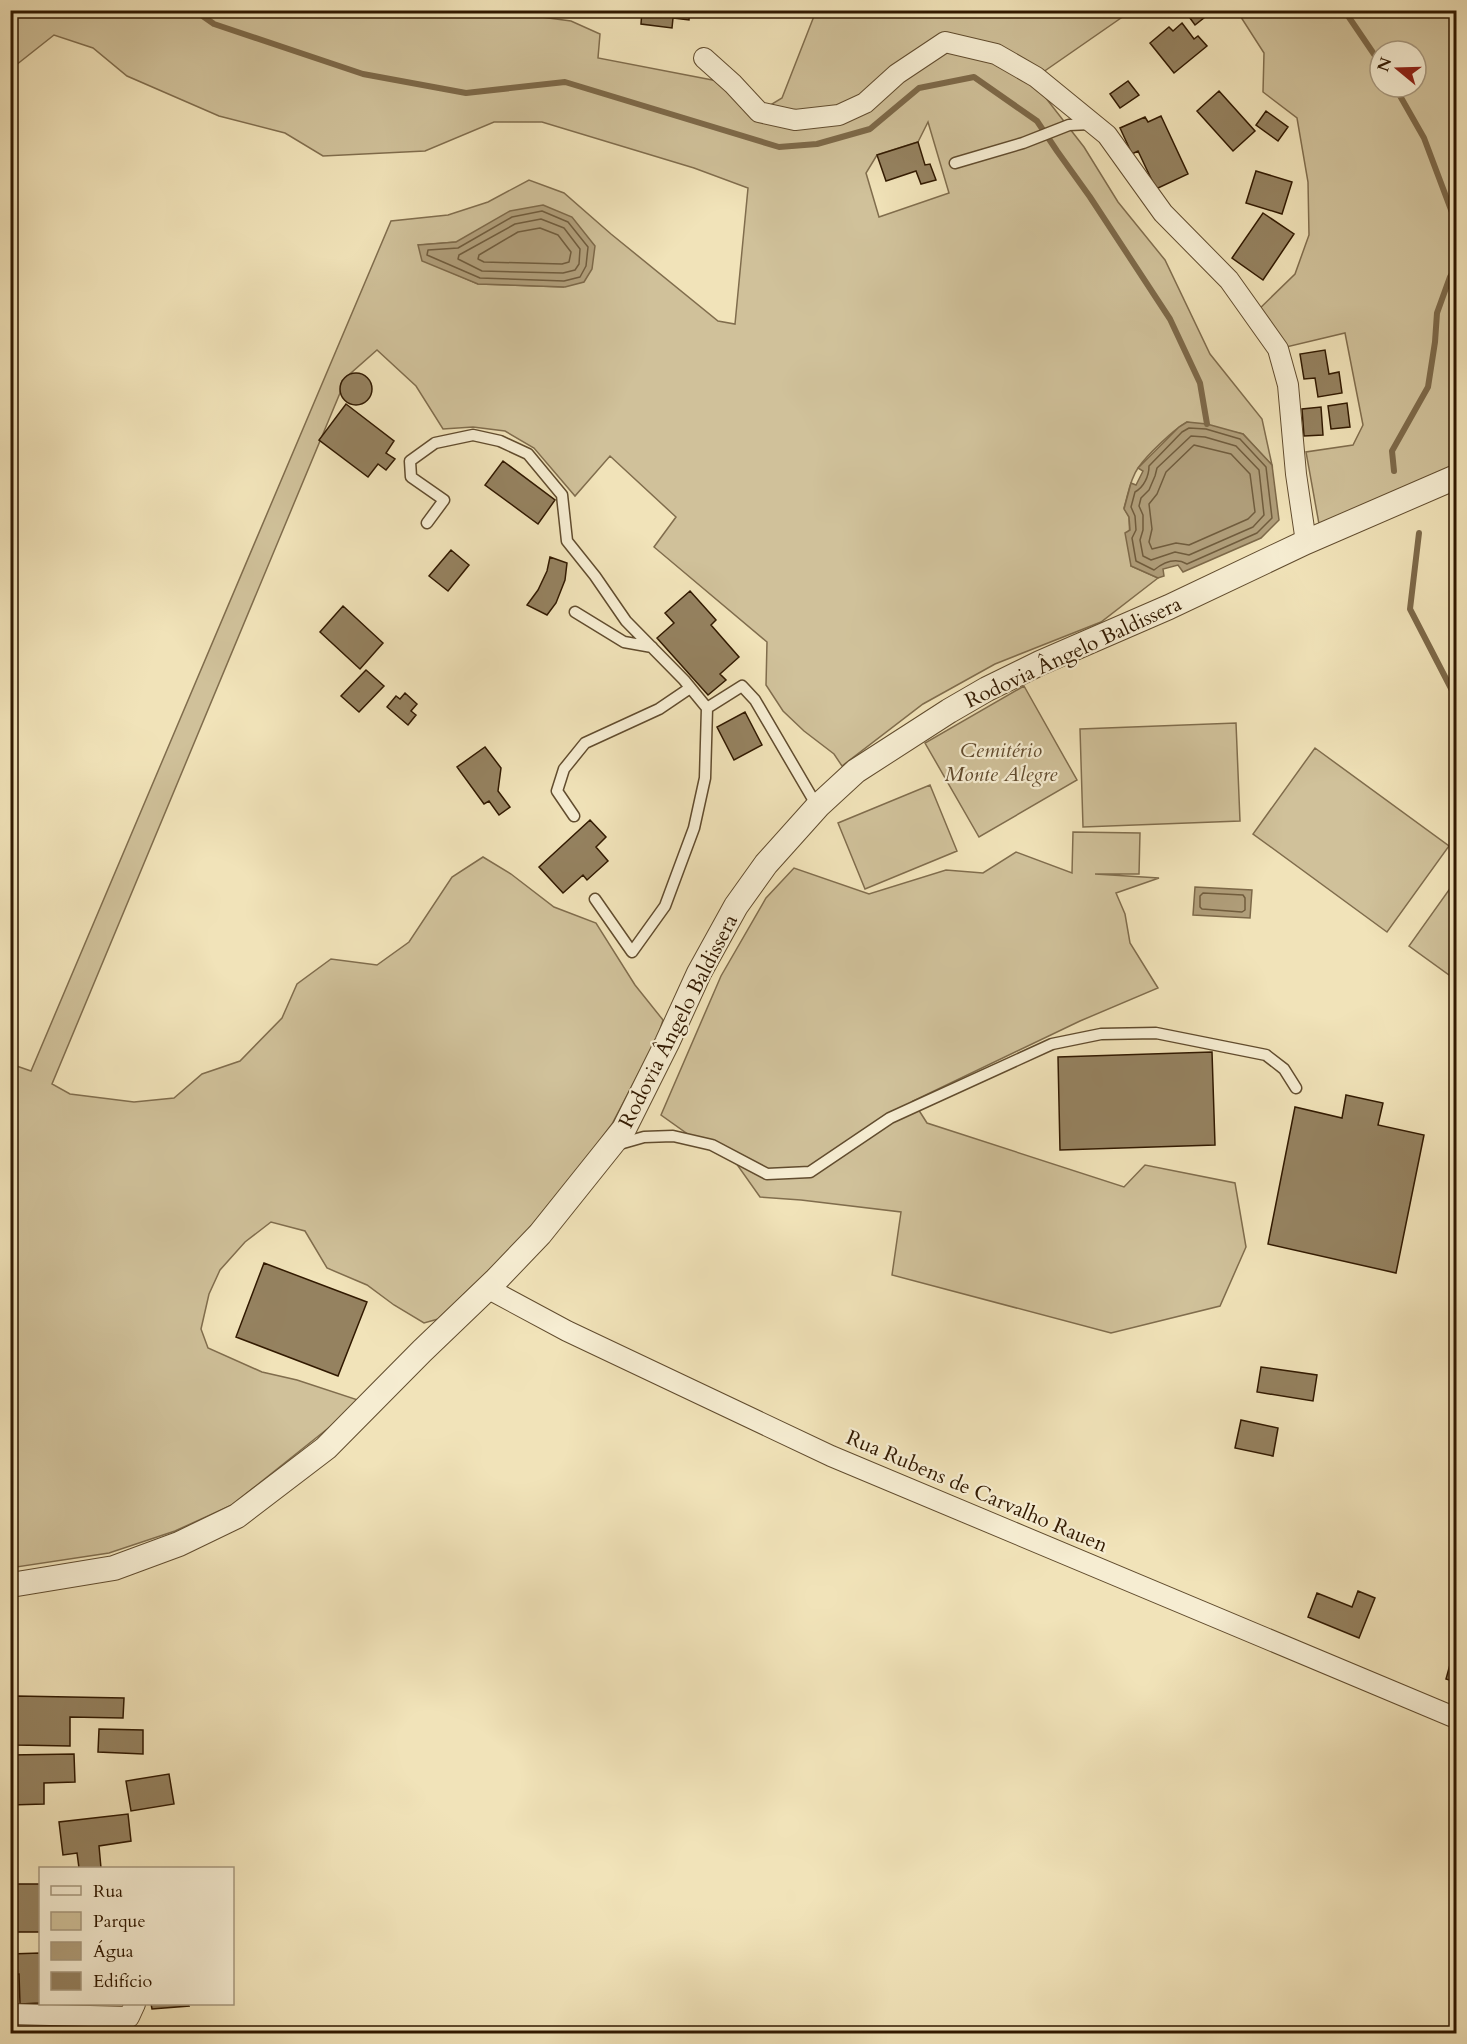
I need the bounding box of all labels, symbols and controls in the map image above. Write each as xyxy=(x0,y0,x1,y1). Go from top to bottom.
north arrow xyxy=(1368,39,1428,99)
text: N xyxy=(1372,54,1397,75)
street label: Rodovia Ângelo Baldissera xyxy=(960,589,1186,716)
park label: Cemitério Monte Alegre xyxy=(945,736,1058,789)
street label: Rodovia Ângelo Baldissera xyxy=(612,909,745,1133)
street label: Rua Rubens de Carvalho Rauen xyxy=(842,1423,1112,1560)
legend xyxy=(39,1867,234,2005)
text: Rua xyxy=(93,1879,123,1904)
text: Parque xyxy=(93,1909,146,1934)
text: Água xyxy=(93,1939,134,1964)
text: Edifício xyxy=(93,1969,153,1994)

